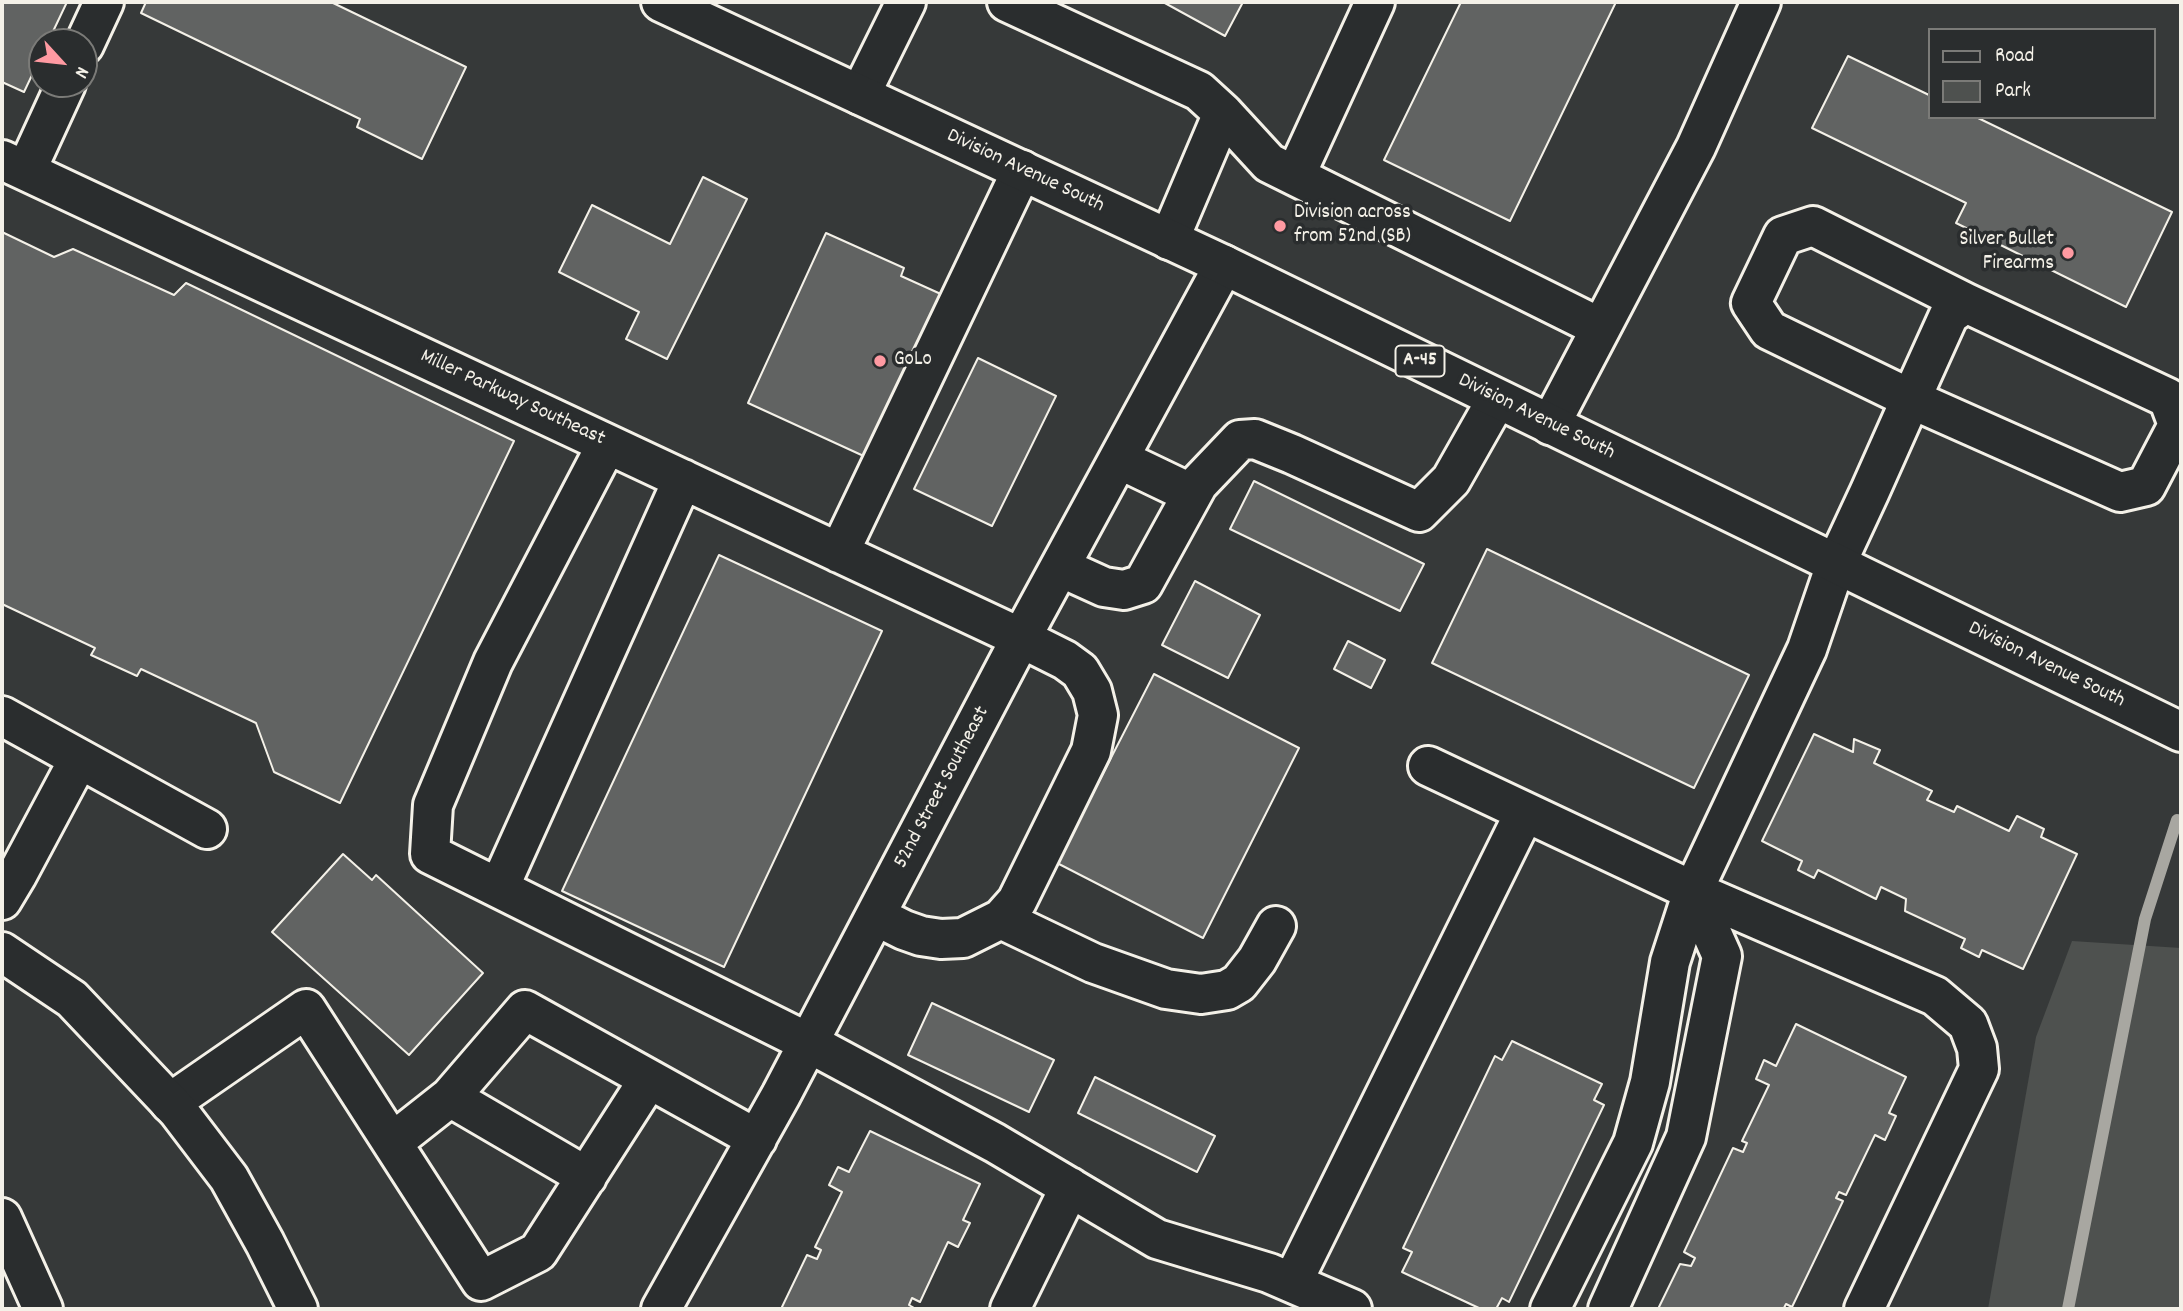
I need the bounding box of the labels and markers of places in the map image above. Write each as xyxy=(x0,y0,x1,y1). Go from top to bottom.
place label: Division across from 52nd (SB) xyxy=(1294,201,1411,251)
marker: Division across from 52nd (SB) xyxy=(1272,218,1288,234)
place label: Silver Bullet Firearms xyxy=(1959,228,2054,278)
marker: Silver Bullet Firearms xyxy=(2060,245,2076,261)
place label: GoLo xyxy=(894,348,932,374)
marker: GoLo xyxy=(872,353,888,369)

